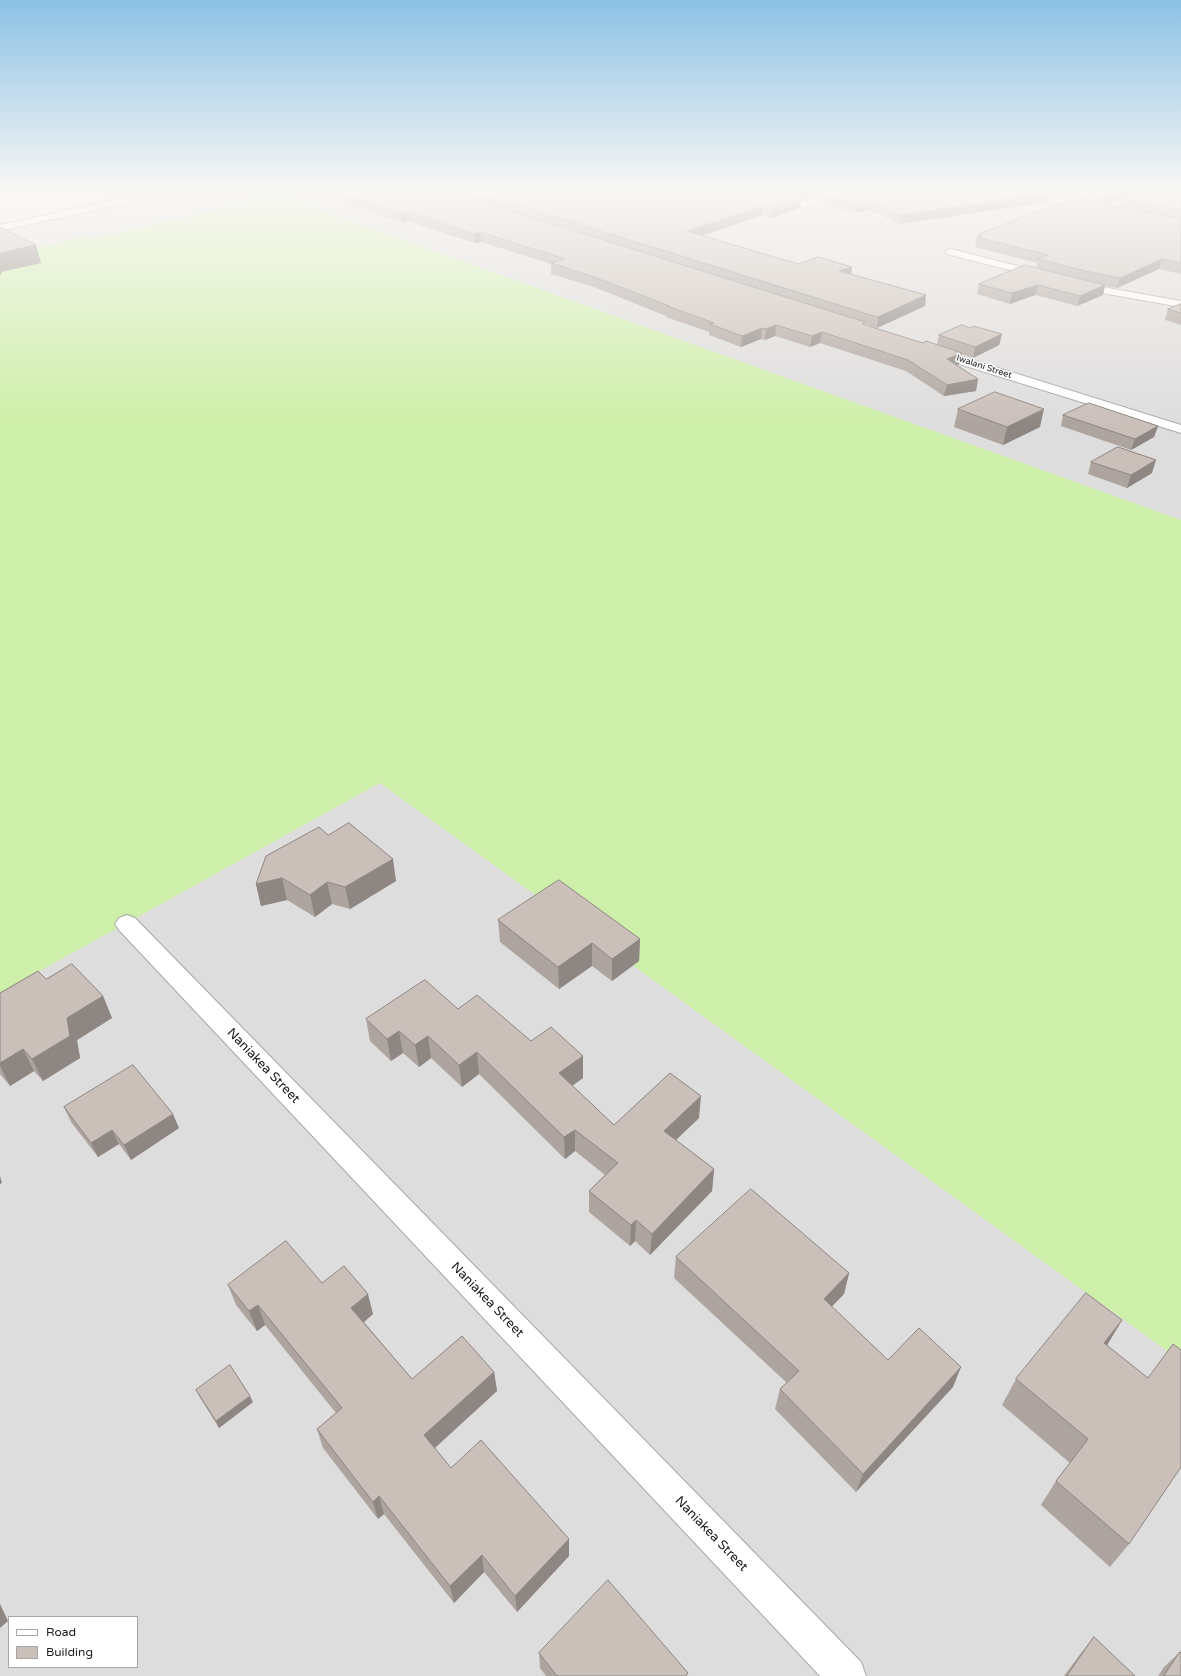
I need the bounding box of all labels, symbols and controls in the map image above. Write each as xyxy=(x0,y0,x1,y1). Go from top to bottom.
street label: Iwalani Street xyxy=(955,353,1013,381)
street label: Naniakea Street xyxy=(223,1025,303,1107)
street label: Naniakea Street xyxy=(447,1259,527,1341)
street label: Naniakea Street xyxy=(671,1493,751,1575)
legend xyxy=(8,1616,138,1668)
text: Road xyxy=(46,1625,76,1639)
text: Building xyxy=(46,1645,93,1659)

